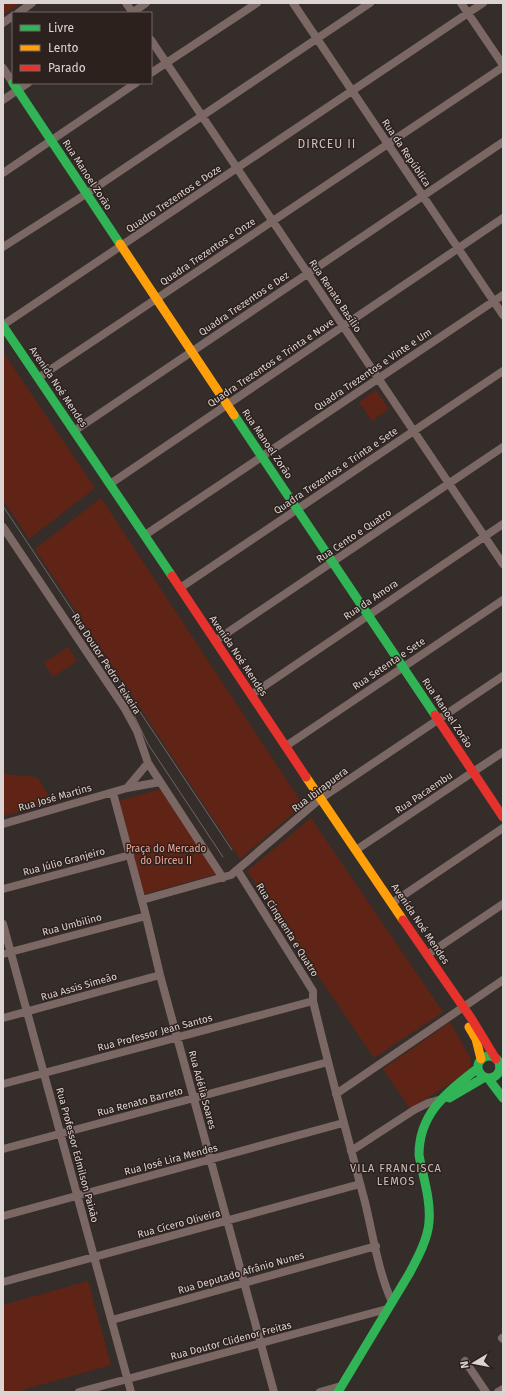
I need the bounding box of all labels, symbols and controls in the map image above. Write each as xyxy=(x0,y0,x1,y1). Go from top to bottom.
legend xyxy=(12,12,152,84)
text: Livre xyxy=(48,21,74,35)
text: Lento xyxy=(48,41,78,55)
text: Parado xyxy=(48,61,86,75)
street label: Rua da República xyxy=(379,116,434,189)
district label: DIRCEU II xyxy=(298,137,356,151)
street label: Rua Manoel Zorão xyxy=(60,138,114,213)
street label: Quadro Trezentos e Doze xyxy=(124,163,224,235)
street label: Quadra Trezentos e Onze xyxy=(158,216,258,288)
street label: Rua Renato Basílio xyxy=(306,257,365,335)
street label: Quadra Trezentos e Dez xyxy=(197,269,292,339)
street label: Quadra Trezentos e Trinta e Nove xyxy=(205,316,337,410)
street label: Quadra Trezentos e Vinte e Um xyxy=(312,326,434,414)
street label: Avenida Noé Mendes xyxy=(27,344,90,430)
street label: Rua Manoel Zorão xyxy=(239,407,295,481)
street label: Quadra Trezentos e Trinta e Sete xyxy=(272,425,400,517)
street label: Rua Cento e Quatro xyxy=(314,506,394,566)
street label: Rua da Amora xyxy=(341,577,401,623)
street label: Rua Doutor Pedro Teixeira xyxy=(69,611,143,717)
street label: Avenida Noé Mendes xyxy=(207,613,270,699)
street label: Rua Setenta e Sete xyxy=(350,635,428,693)
street label: Rua Manoel Zorão xyxy=(419,676,475,750)
street label: Rua Ibirapuera xyxy=(290,765,350,815)
street label: Rua Pacaembu xyxy=(393,769,455,817)
street label: Rua José Martins xyxy=(17,782,93,814)
park label: Praça do Mercado do Dirceu II xyxy=(126,843,206,867)
street label: Rua Júlio Granjeiro xyxy=(21,844,107,879)
street label: Rua Cinquenta e Quatro xyxy=(253,881,321,979)
street label: Avenida Noé Mendes xyxy=(389,881,452,967)
street label: Rua Umbilino xyxy=(41,911,103,939)
street label: Rua Assis Simeão xyxy=(40,970,119,1004)
street label: Rua Professor Jean Santos xyxy=(96,1012,214,1054)
street label: Rua Adélia Soares xyxy=(186,1049,218,1131)
street label: Rua Renato Barreto xyxy=(96,1085,184,1119)
street label: Rua Professor Edmilson Paixão xyxy=(53,1086,101,1224)
street label: Rua José Lira Mendes xyxy=(123,1142,219,1178)
district label: VILA FRANCISCA LEMOS xyxy=(350,1162,442,1188)
street label: Rua Cícero Oliveira xyxy=(136,1206,222,1241)
street label: Rua Deputado Afrânio Nunes xyxy=(176,1249,306,1297)
street label: Rua Doutor Clidenor Freitas xyxy=(169,1319,293,1363)
north arrow xyxy=(454,1343,494,1383)
text: N xyxy=(458,1360,472,1369)

